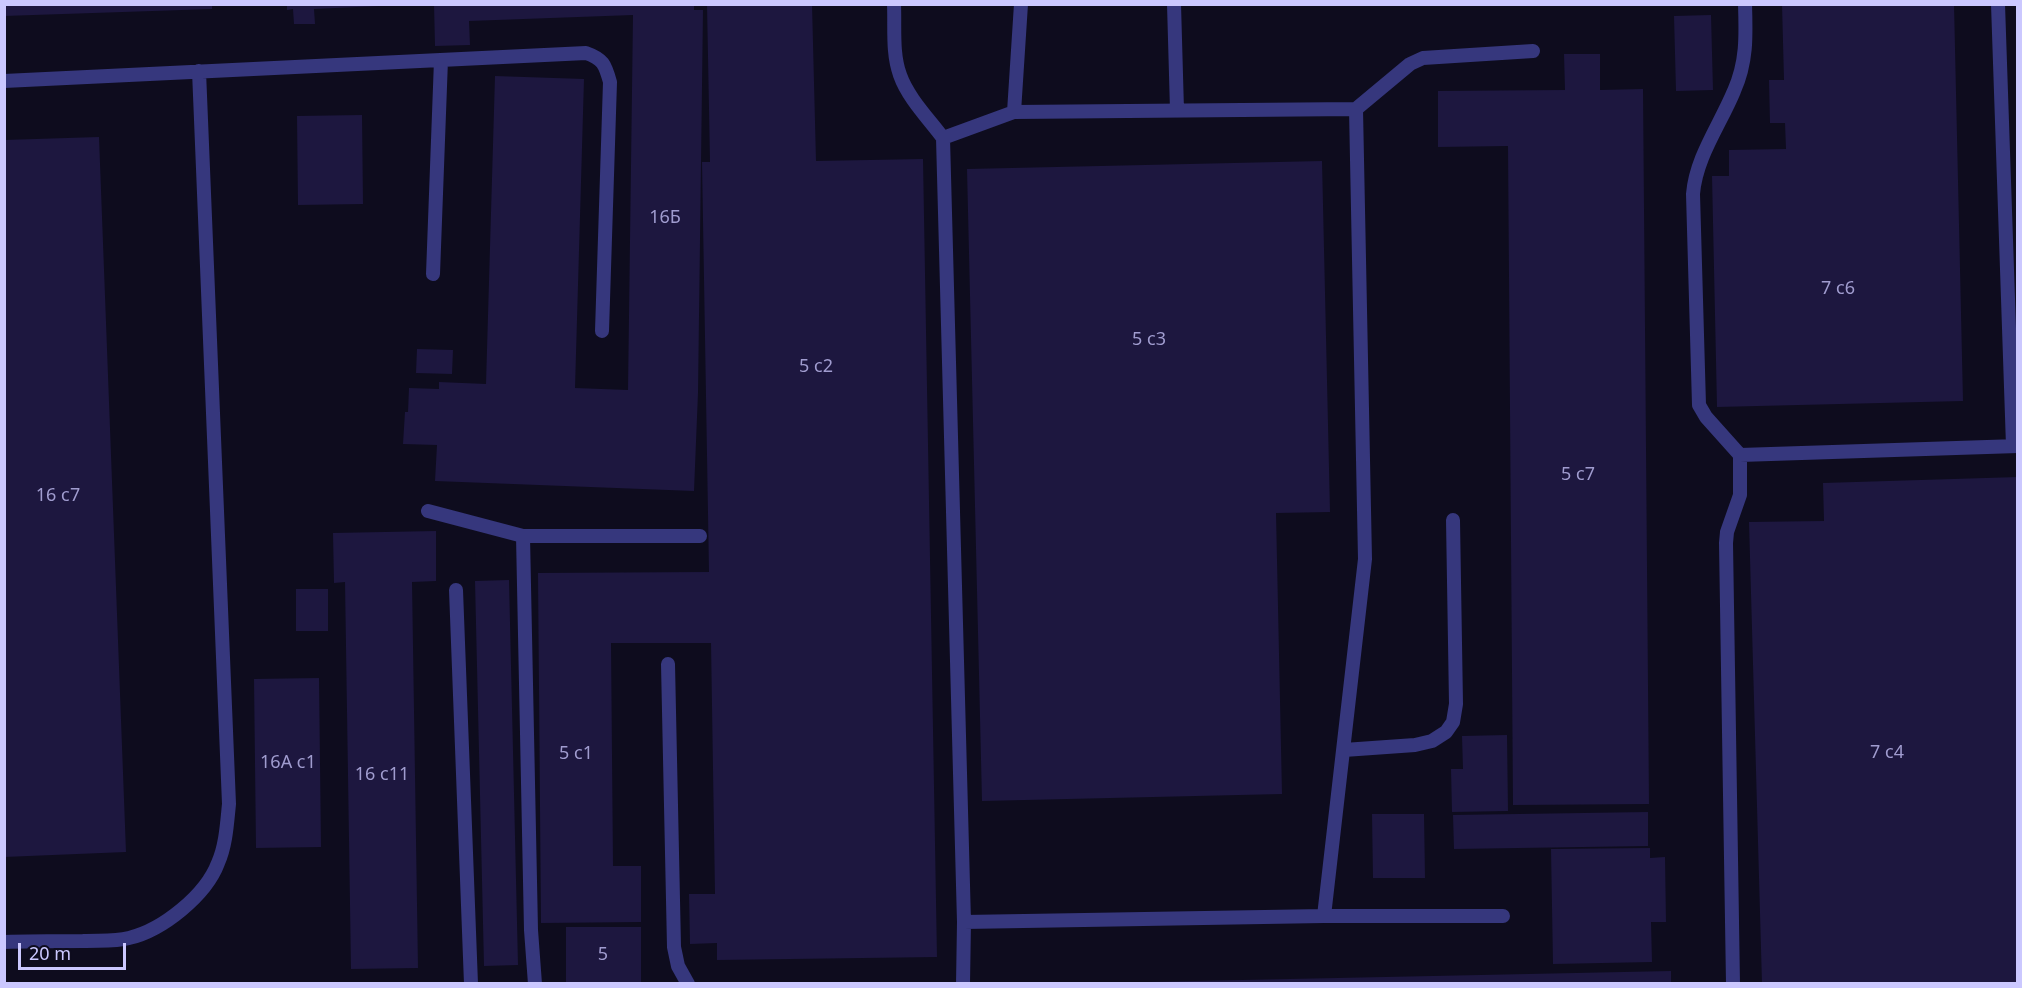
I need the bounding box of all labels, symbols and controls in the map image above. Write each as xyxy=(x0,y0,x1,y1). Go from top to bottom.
house number: 16Б xyxy=(649,207,681,229)
house number: 7 с6 xyxy=(1821,278,1855,300)
house number: 5 с3 xyxy=(1132,329,1166,351)
house number: 5 с2 xyxy=(799,356,833,378)
house number: 5 с7 xyxy=(1561,464,1595,486)
house number: 16 с7 xyxy=(36,485,80,507)
house number: 7 с4 xyxy=(1870,742,1904,764)
house number: 5 с1 xyxy=(559,743,593,765)
house number: 16А с1 xyxy=(260,752,316,774)
house number: 16 с11 xyxy=(355,764,409,786)
scale bar xyxy=(21,931,129,969)
text: 20 m xyxy=(29,941,71,965)
house number: 5 xyxy=(598,944,608,966)

